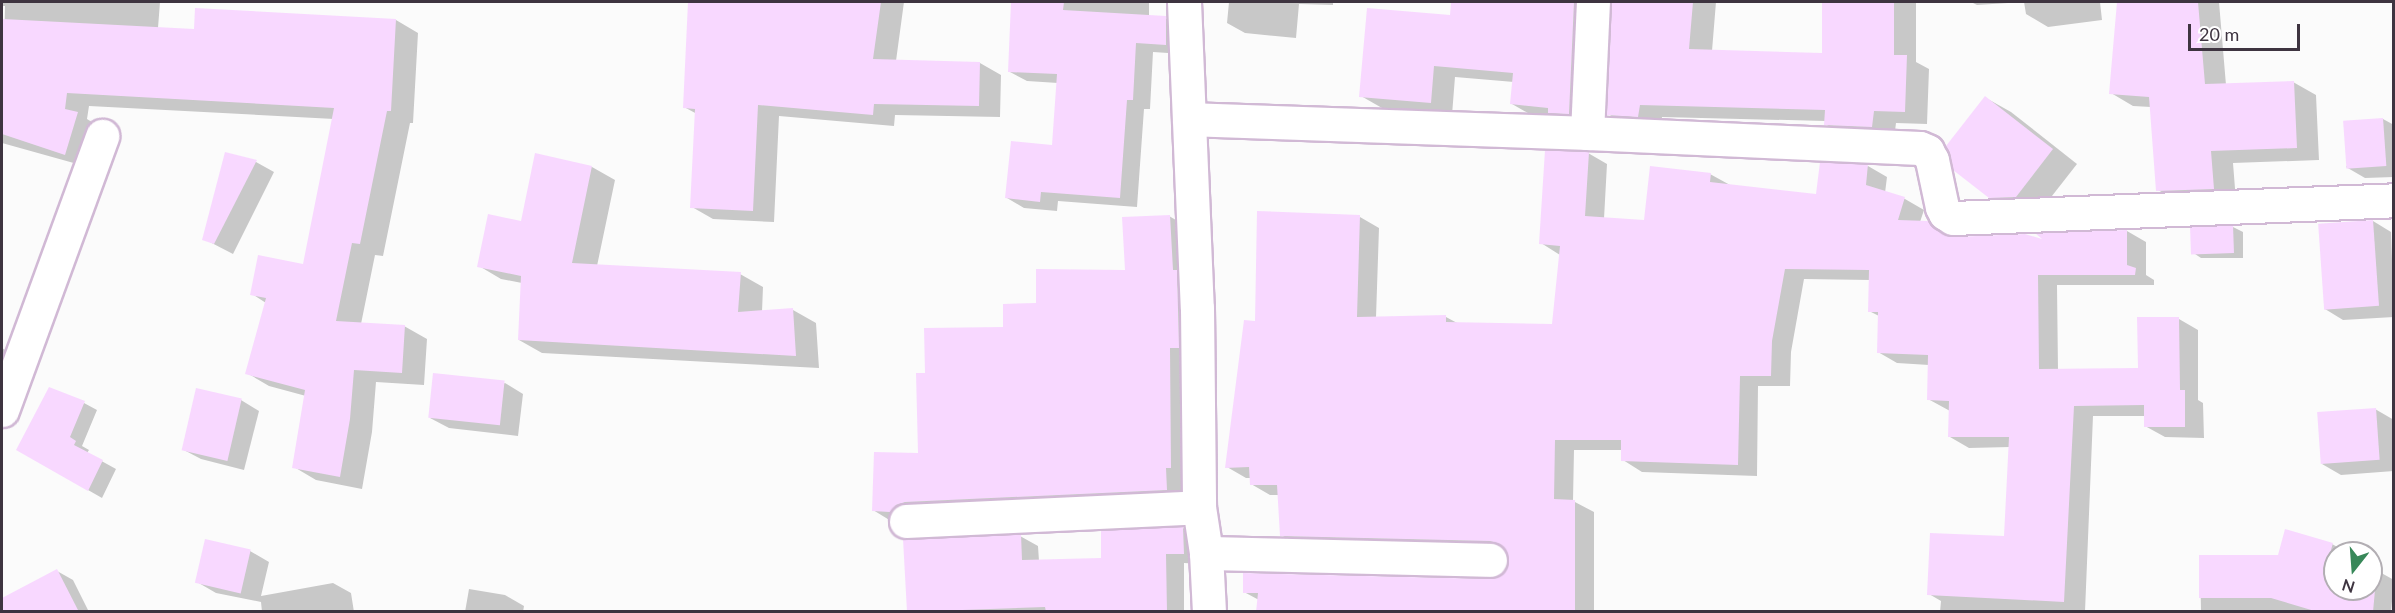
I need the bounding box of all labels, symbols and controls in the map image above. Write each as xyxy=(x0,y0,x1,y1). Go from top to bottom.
scale bar xyxy=(2191,12,2304,50)
text: 20 m xyxy=(2199,23,2239,45)
north arrow xyxy=(2323,541,2383,601)
text: N xyxy=(2340,576,2357,598)

